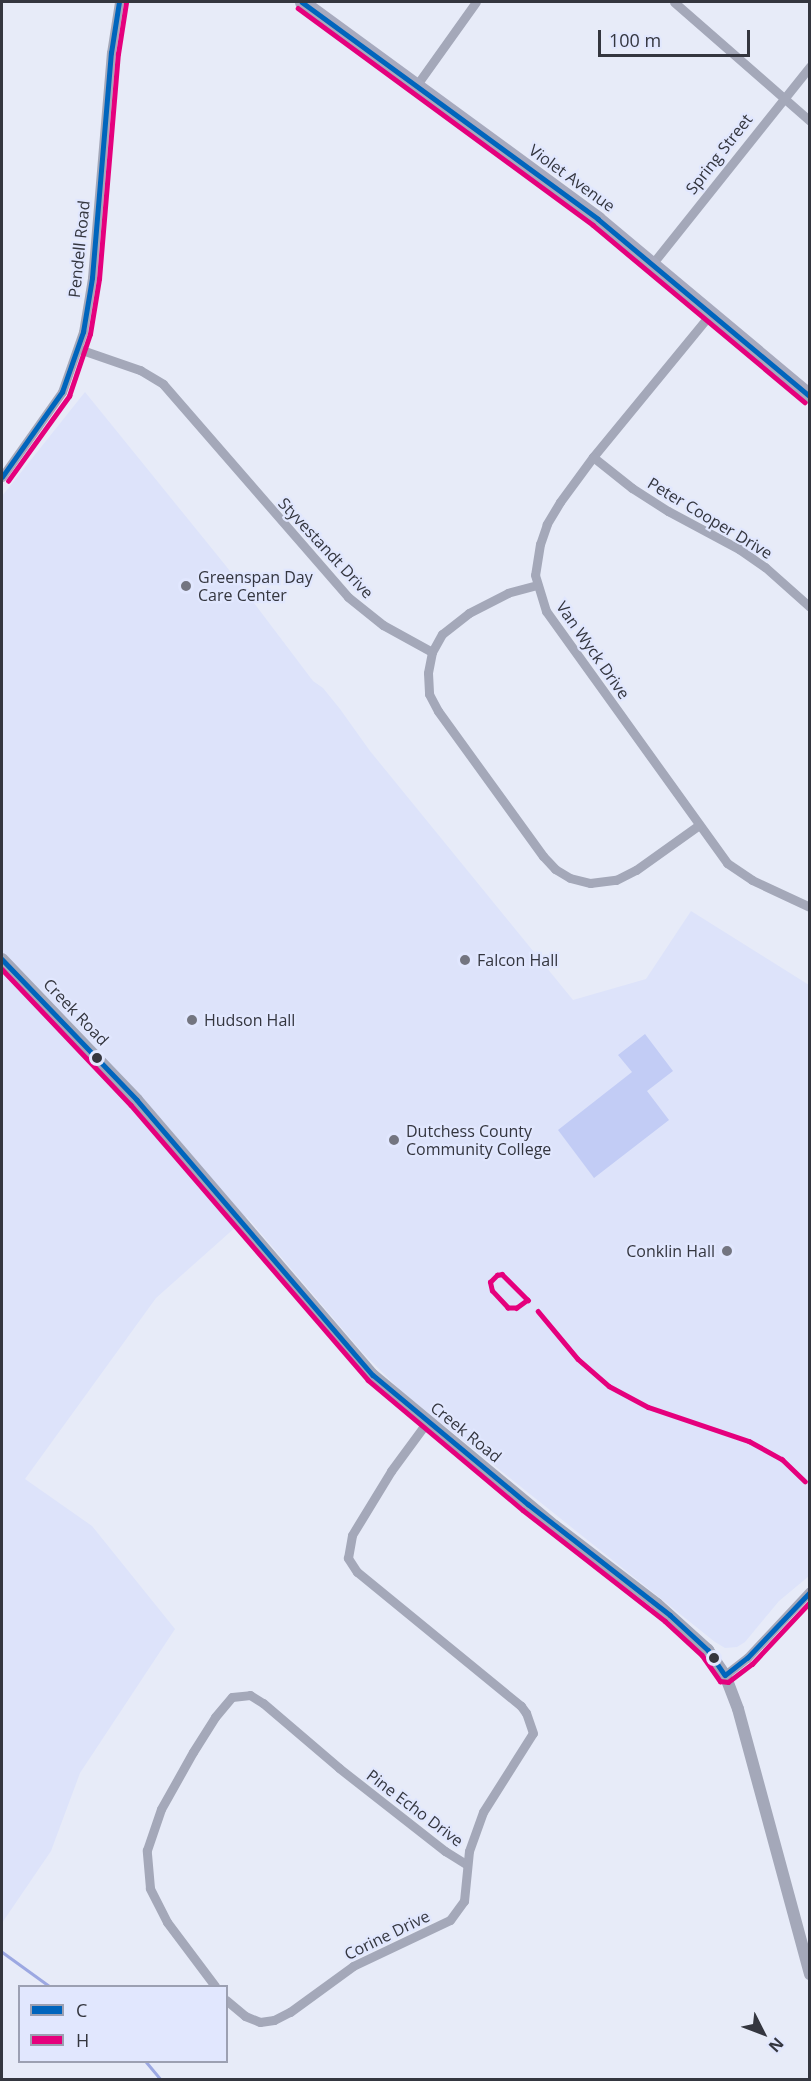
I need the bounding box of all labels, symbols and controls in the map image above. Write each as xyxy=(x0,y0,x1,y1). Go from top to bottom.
scale bar xyxy=(601,18,752,56)
text: 100 m xyxy=(609,28,661,52)
street label: Spring Street xyxy=(682,110,756,198)
street label: Violet Avenue xyxy=(525,140,619,216)
street label: Pendell Road xyxy=(64,199,94,299)
street label: Peter Cooper Drive xyxy=(644,473,776,563)
street label: Styvestandt Drive xyxy=(275,494,377,602)
place label: Greenspan Day Care Center xyxy=(198,567,313,605)
marker: Greenspan Day Care Center xyxy=(179,579,193,593)
street label: Van Wyck Drive xyxy=(552,598,634,702)
place label: Falcon Hall xyxy=(477,950,558,970)
marker: Falcon Hall xyxy=(458,953,472,967)
street label: Creek Road xyxy=(39,975,113,1049)
place label: Hudson Hall xyxy=(204,1010,295,1030)
marker: Hudson Hall xyxy=(185,1013,199,1027)
unlabelled marker xyxy=(91,1052,103,1064)
place label: Dutchess County Community College xyxy=(406,1121,551,1159)
marker: Dutchess County Community College xyxy=(387,1133,401,1147)
place label: Conklin Hall xyxy=(626,1241,715,1261)
marker: Conklin Hall xyxy=(720,1244,734,1258)
street label: Creek Road xyxy=(427,1398,505,1466)
unlabelled marker xyxy=(708,1652,720,1664)
street label: Pine Echo Drive xyxy=(363,1765,467,1851)
street label: Corine Drive xyxy=(341,1906,433,1964)
legend xyxy=(18,1985,228,2063)
text: C xyxy=(76,1998,87,2022)
north arrow xyxy=(733,2003,793,2063)
text: H xyxy=(76,2028,89,2052)
text: N xyxy=(764,2033,789,2057)

